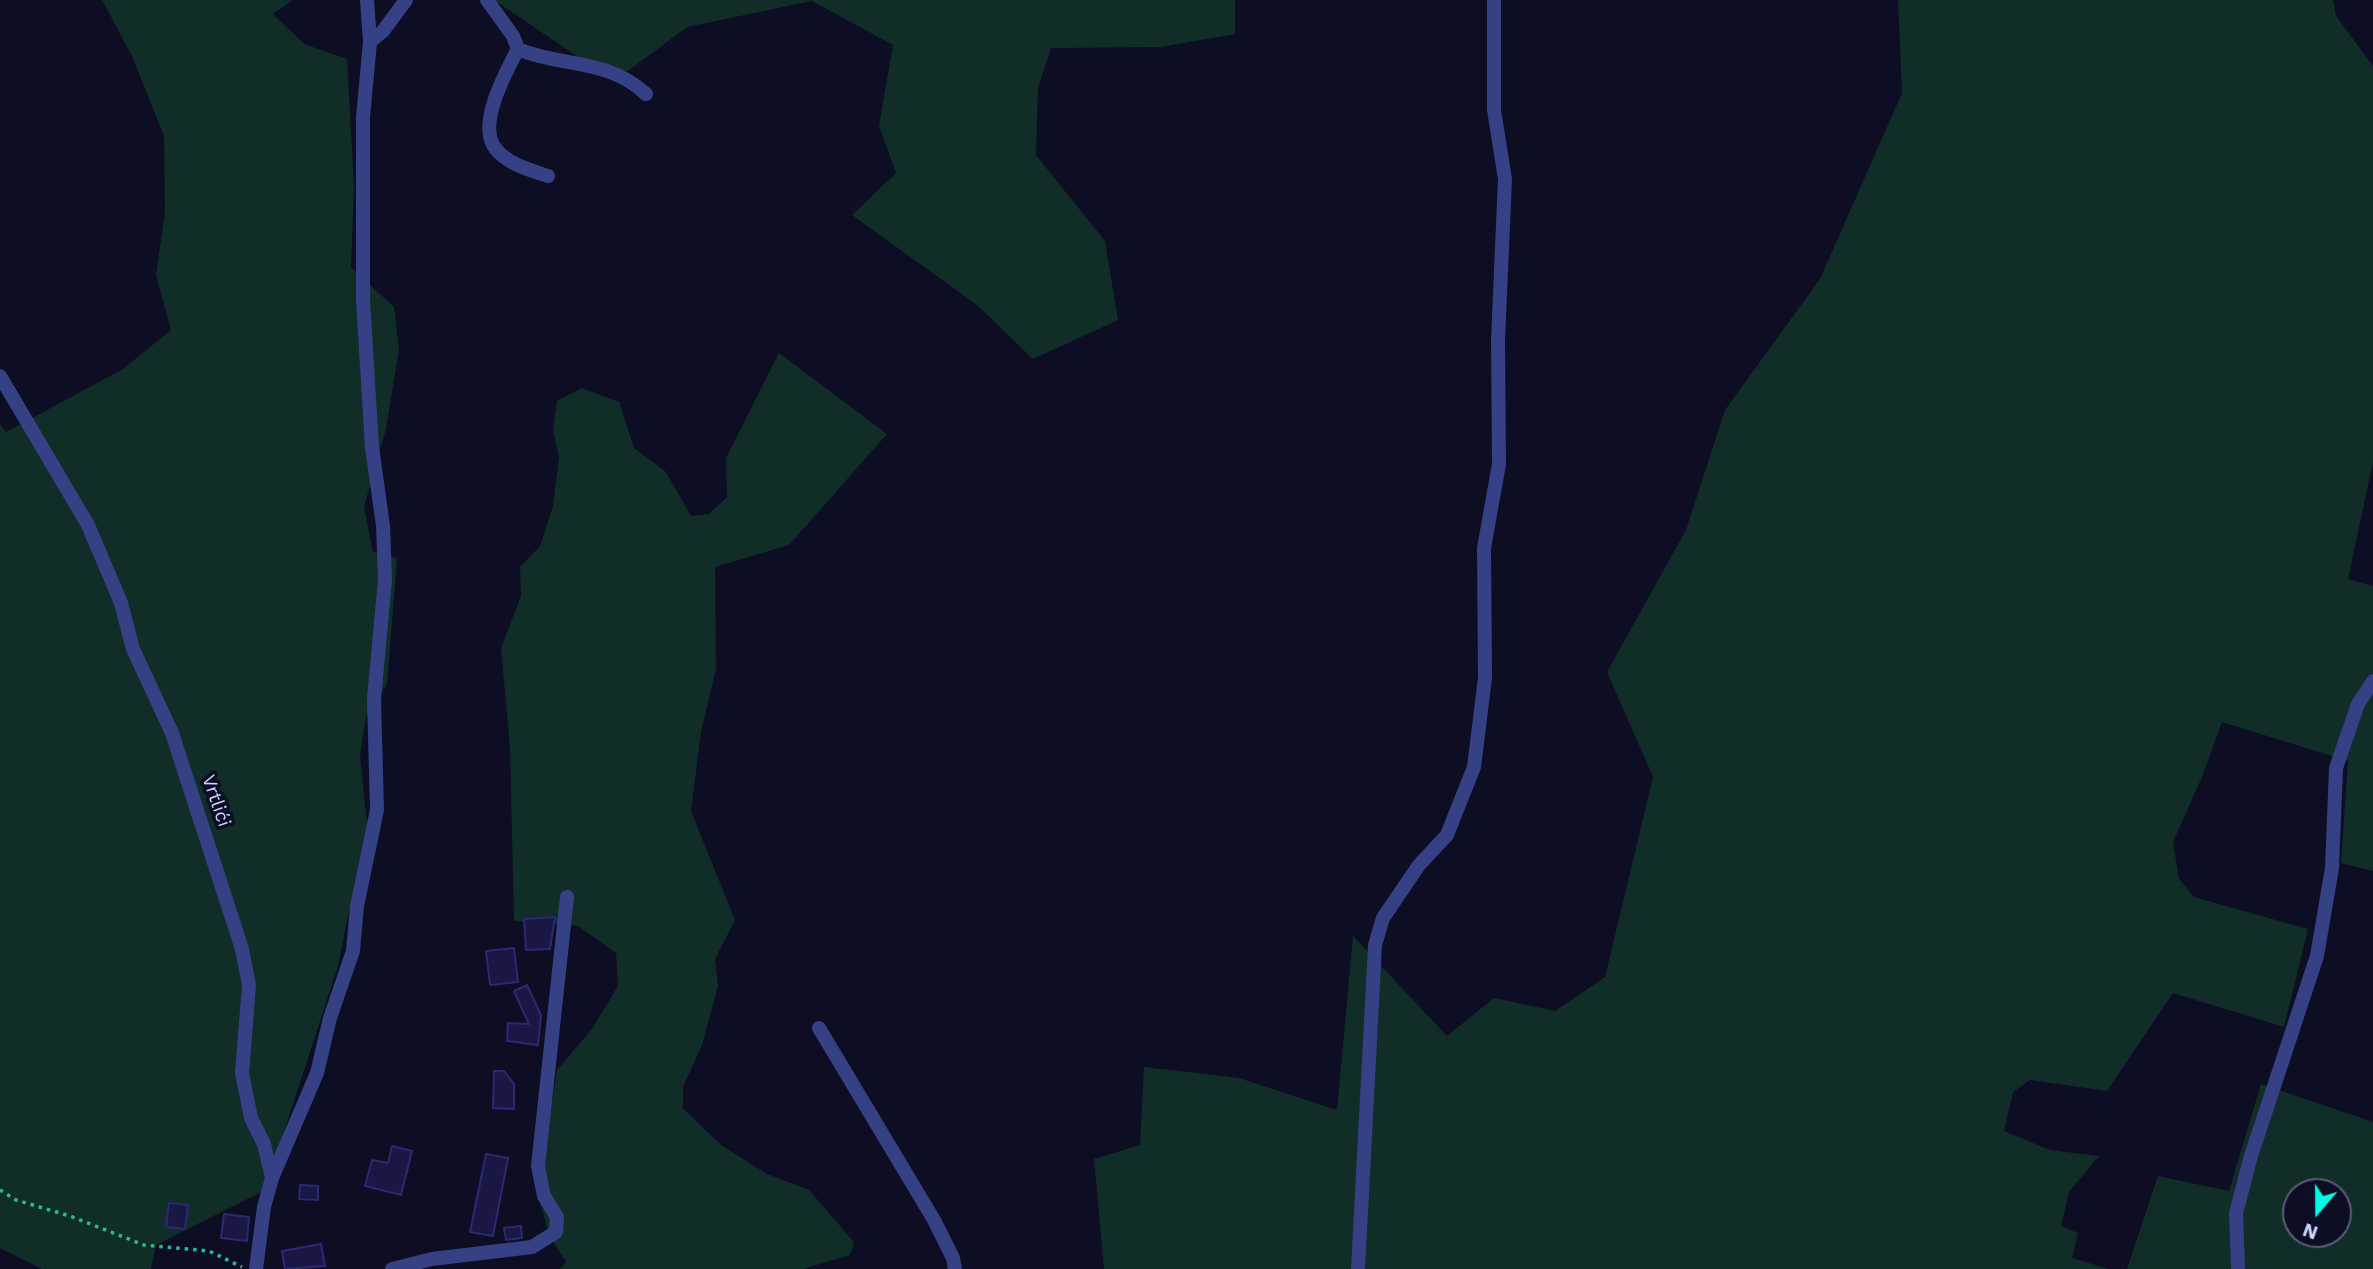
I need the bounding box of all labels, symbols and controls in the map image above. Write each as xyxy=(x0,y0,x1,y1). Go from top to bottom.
street label: Vrtlići xyxy=(197,772,235,830)
north arrow xyxy=(2282,1178,2352,1248)
text: N xyxy=(2300,1218,2321,1245)

